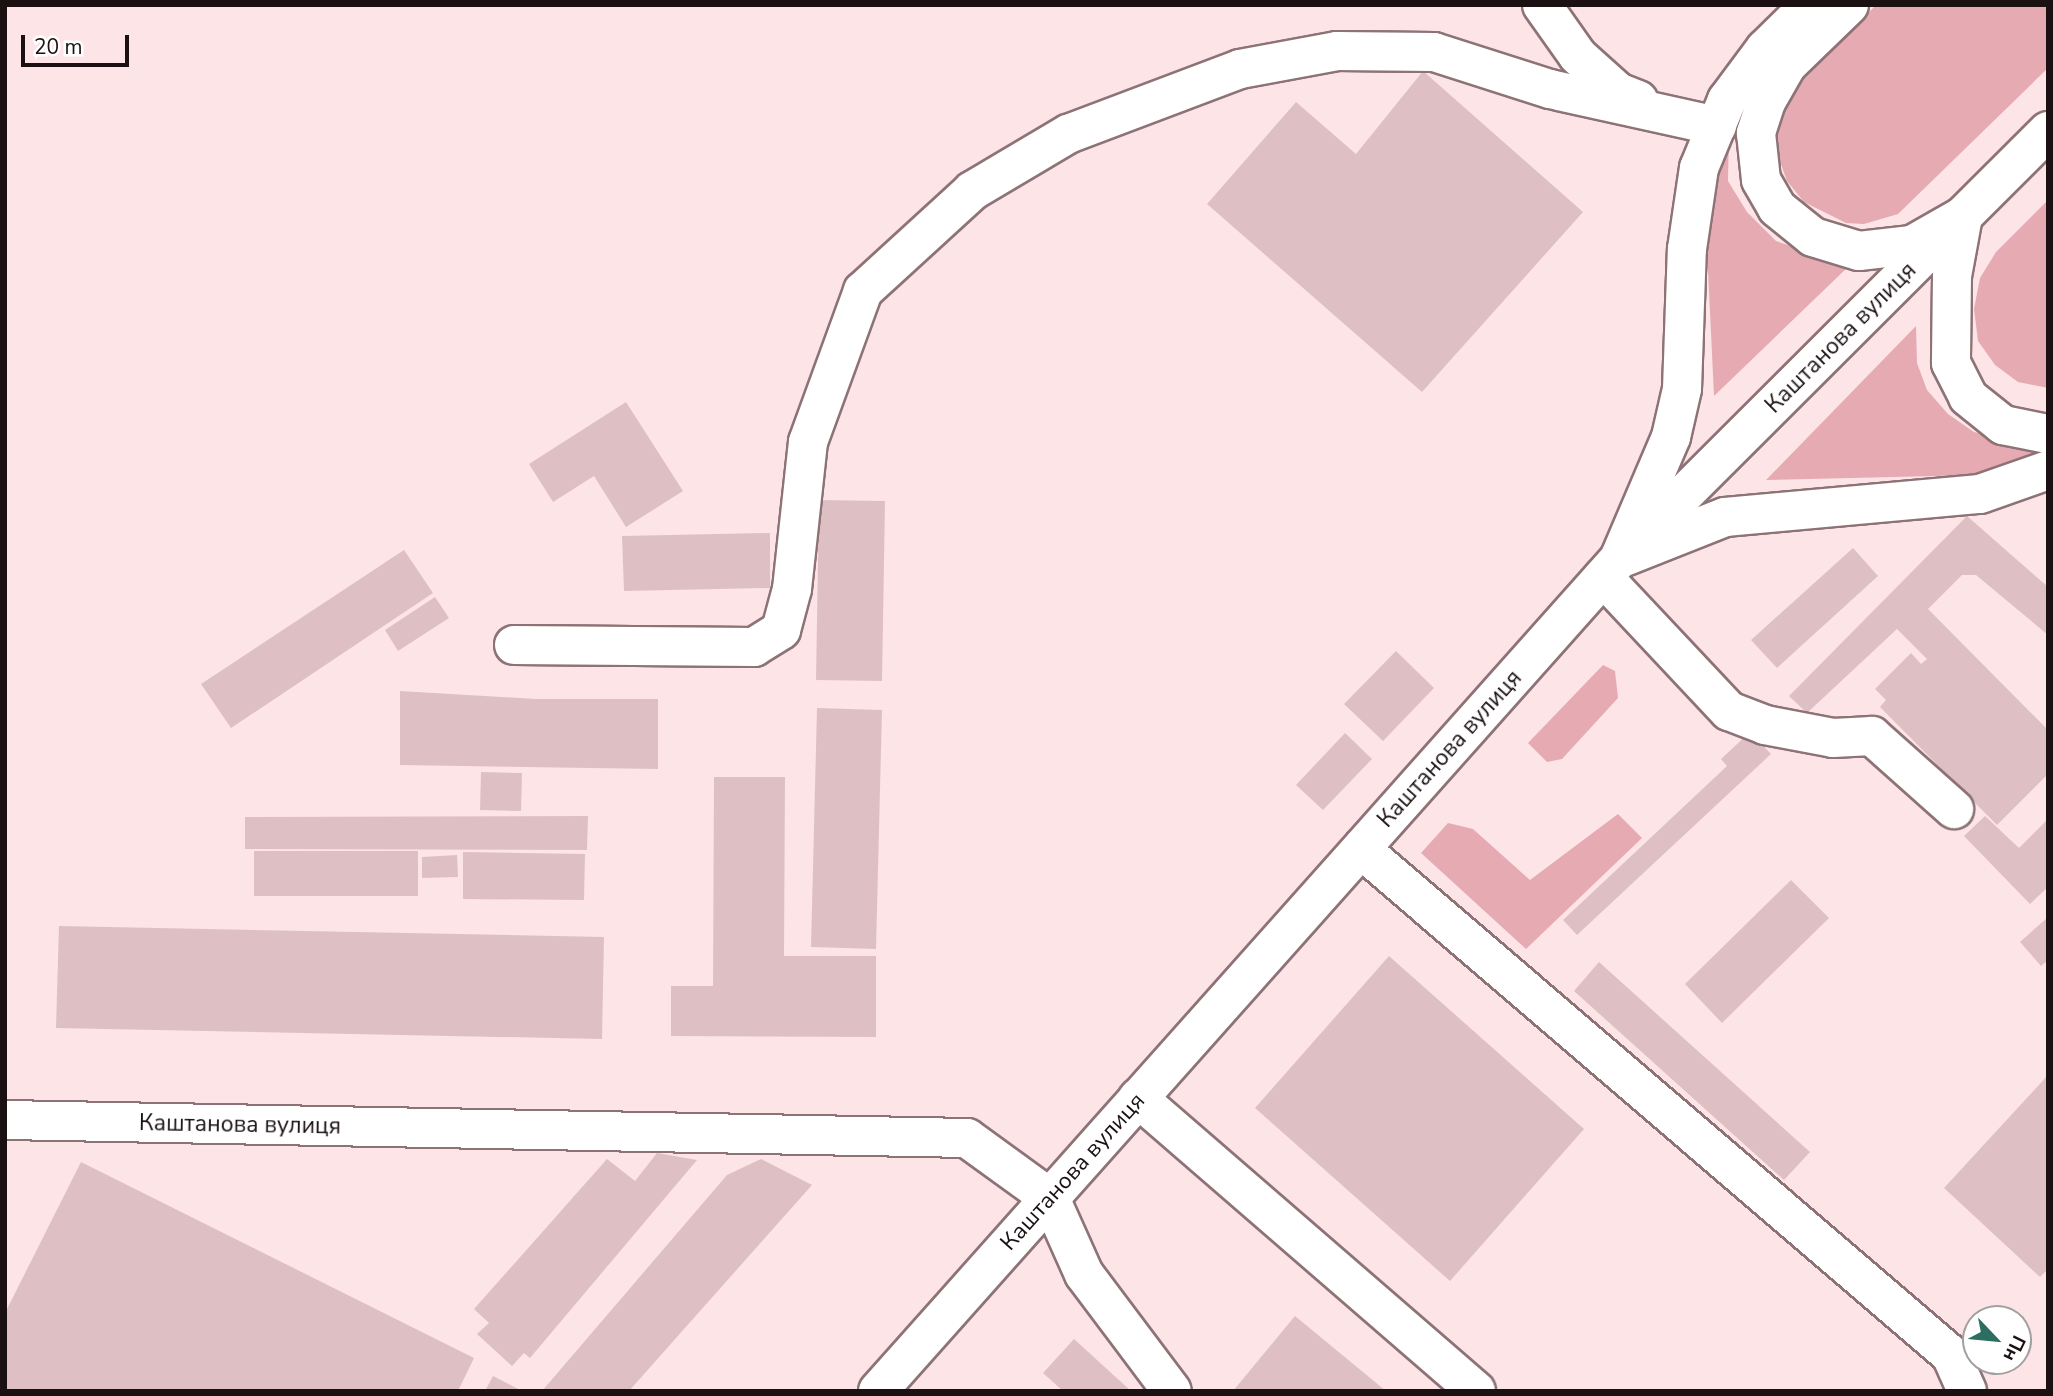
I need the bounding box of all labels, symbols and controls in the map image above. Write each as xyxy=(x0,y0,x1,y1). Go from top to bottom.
scale bar xyxy=(24,21,133,65)
text: 20 m xyxy=(34,33,83,61)
street label: Каштанова вулиця xyxy=(1760,257,1922,419)
street label: Каштанова вулиця xyxy=(1372,665,1528,833)
street label: Каштанова вулиця xyxy=(995,1088,1151,1256)
street label: Каштанова вулиця xyxy=(139,1109,341,1141)
north arrow xyxy=(1962,1305,2032,1375)
text: Пн xyxy=(1997,1331,2031,1366)

